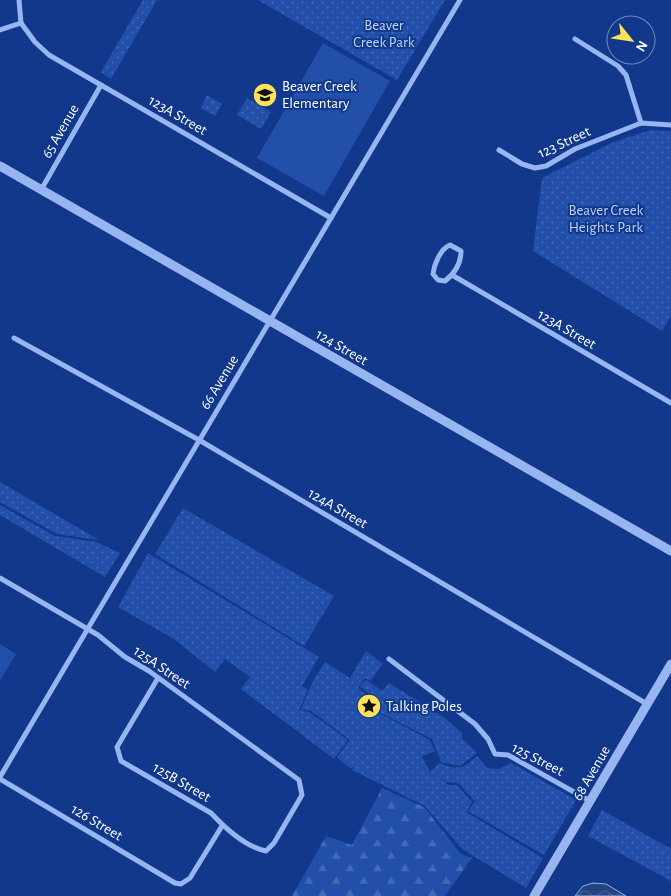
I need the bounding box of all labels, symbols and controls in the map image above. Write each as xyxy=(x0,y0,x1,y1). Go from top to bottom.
north arrow xyxy=(606,15,656,65)
park label: Beaver Creek Park xyxy=(353,18,415,50)
text: N xyxy=(633,38,650,54)
place label: Beaver Creek Elementary xyxy=(282,79,357,111)
school or university icon: Beaver Creek Elementary xyxy=(252,82,278,108)
street label: 123A Street xyxy=(146,93,210,138)
street label: 65 Avenue xyxy=(39,102,82,161)
street label: 123 Street xyxy=(536,124,593,161)
park label: Beaver Creek Heights Park xyxy=(569,203,644,235)
street label: 123A Street xyxy=(535,307,599,352)
street label: 124 Street xyxy=(313,327,370,368)
street label: 66 Avenue xyxy=(197,352,241,412)
street label: 124A Street xyxy=(306,486,370,531)
street label: 125A Street xyxy=(131,643,193,692)
place icon: Talking Poles xyxy=(356,693,382,719)
place label: Talking Poles xyxy=(386,699,462,714)
street label: 125 Street xyxy=(509,740,566,779)
street label: 68 Avenue xyxy=(570,743,613,803)
street label: 125B Street xyxy=(150,760,213,805)
street label: 126 Street xyxy=(69,801,125,844)

